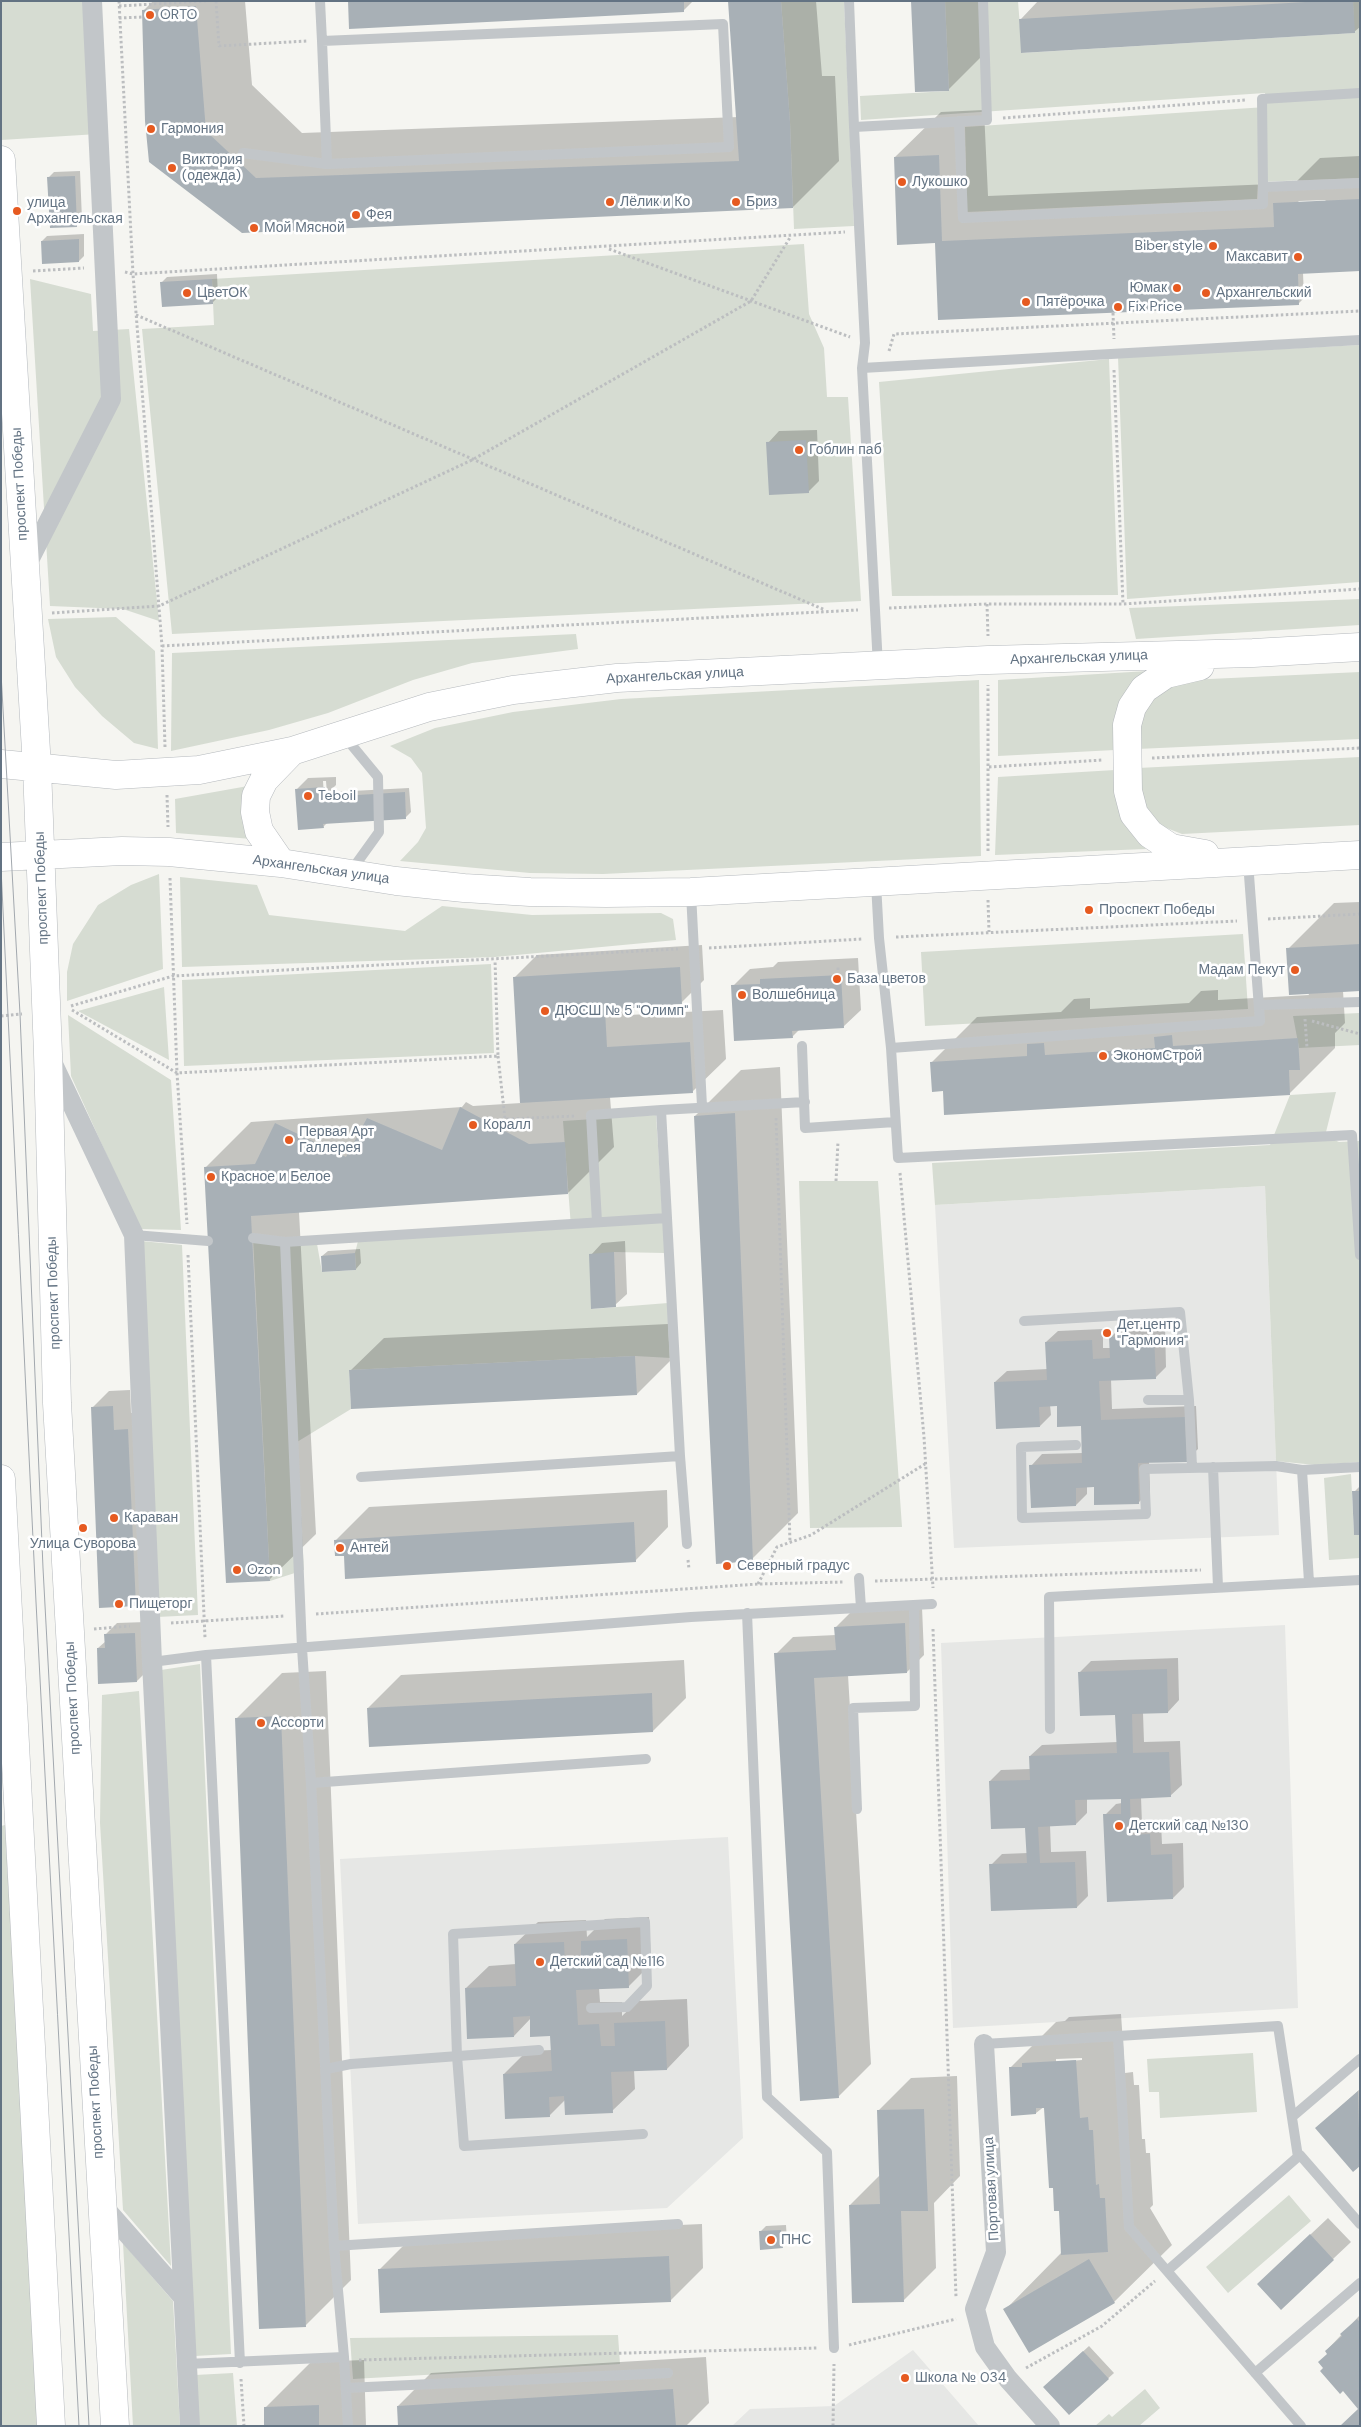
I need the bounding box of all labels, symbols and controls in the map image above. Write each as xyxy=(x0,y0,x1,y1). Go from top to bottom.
place label: ORTO xyxy=(160,7,197,23)
marker: ORTO xyxy=(144,9,156,21)
place label: Гармония xyxy=(161,121,224,137)
marker: Гармония xyxy=(145,123,157,135)
place label: Виктория (одежда) xyxy=(182,152,243,184)
marker: Виктория (одежда) xyxy=(166,162,178,174)
place label: Лукошко xyxy=(912,174,968,190)
marker: Лукошко xyxy=(896,176,908,188)
place label: Лёлик и Ко xyxy=(620,194,690,210)
place label: Бриз xyxy=(746,194,777,210)
place label: улица Архангельская xyxy=(27,195,123,228)
marker: Лёлик и Ко xyxy=(604,196,616,208)
marker: Бриз xyxy=(730,196,742,208)
marker: улица Архангельская xyxy=(11,205,23,217)
place label: Фея xyxy=(366,207,392,223)
marker: Фея xyxy=(350,209,362,221)
place label: Мой Мясной xyxy=(264,220,345,236)
marker: Мой Мясной xyxy=(248,222,260,234)
place label: Biber style xyxy=(1135,238,1203,254)
marker: Biber style xyxy=(1207,240,1219,252)
place label: Максавит xyxy=(1226,249,1288,265)
marker: Максавит xyxy=(1292,251,1304,263)
place label: Юмак xyxy=(1129,280,1167,296)
marker: Юмак xyxy=(1171,282,1183,294)
place label: ЦветОК xyxy=(197,285,247,301)
place label: Архангельский xyxy=(1216,285,1312,301)
marker: ЦветОК xyxy=(181,287,193,299)
marker: Архангельский xyxy=(1200,287,1212,299)
place label: Пятёрочка xyxy=(1036,294,1105,310)
marker: Пятёрочка xyxy=(1020,296,1032,308)
place label: Fix Price xyxy=(1128,299,1182,315)
marker: Fix Price xyxy=(1112,301,1124,313)
street label: проспект Победы xyxy=(9,427,31,541)
place label: Гоблин паб xyxy=(809,442,882,458)
marker: Гоблин паб xyxy=(793,444,805,456)
street label: Архангельская улица xyxy=(1010,647,1148,669)
street label: Архангельская улица xyxy=(606,664,744,688)
place label: Teboil xyxy=(318,788,356,804)
marker: Teboil xyxy=(302,790,314,802)
street label: проспект Победы xyxy=(32,831,52,945)
street label: Архангельская улица xyxy=(252,852,390,888)
place label: Проспект Победы xyxy=(1099,902,1215,918)
marker: Проспект Победы xyxy=(1083,904,1095,916)
place label: Мадам Пекут xyxy=(1199,962,1285,978)
marker: Мадам Пекут xyxy=(1289,964,1301,976)
place label: База цветов xyxy=(847,971,926,987)
marker: База цветов xyxy=(831,973,843,985)
place label: Волшебница xyxy=(752,987,835,1003)
marker: Волшебница xyxy=(736,989,748,1001)
place label: ДЮСШ № 5 "Олимп" xyxy=(555,1003,688,1019)
marker: ДЮСШ № 5 "Олимп" xyxy=(539,1005,551,1017)
place label: ЭкономСтрой xyxy=(1113,1048,1202,1064)
marker: ЭкономСтрой xyxy=(1097,1050,1109,1062)
place label: Коралл xyxy=(483,1117,531,1133)
marker: Коралл xyxy=(467,1119,479,1131)
place label: Первая Арт Галлерея xyxy=(299,1124,374,1156)
marker: Первая Арт Галлерея xyxy=(283,1134,295,1146)
place label: Красное и Белое xyxy=(221,1169,331,1185)
marker: Красное и Белое xyxy=(205,1171,217,1183)
street label: проспект Победы xyxy=(44,1236,64,1350)
place label: Дет.центр "Гармония" xyxy=(1117,1317,1188,1350)
marker: Дет.центр "Гармония" xyxy=(1101,1327,1113,1339)
place label: Караван xyxy=(124,1510,178,1526)
marker: Караван xyxy=(108,1512,120,1524)
marker: Улица Суворова xyxy=(77,1522,89,1534)
place label: Улица Суворова xyxy=(30,1536,136,1552)
place label: Антей xyxy=(350,1540,389,1556)
marker: Антей xyxy=(334,1542,346,1554)
place label: Северный градус xyxy=(737,1558,850,1574)
marker: Северный градус xyxy=(721,1560,733,1572)
place label: Ozon xyxy=(247,1562,281,1578)
marker: Ozon xyxy=(231,1564,243,1576)
place label: Пищеторг xyxy=(129,1596,192,1612)
marker: Пищеторг xyxy=(113,1598,125,1610)
street label: проспект Победы xyxy=(62,1641,84,1755)
place label: Ассорти xyxy=(271,1715,324,1731)
marker: Ассорти xyxy=(255,1717,267,1729)
place label: Детский сад №130 xyxy=(1129,1818,1248,1834)
marker: Детский сад №130 xyxy=(1113,1820,1125,1832)
place label: Детский сад №116 xyxy=(550,1954,665,1970)
marker: Детский сад №116 xyxy=(534,1956,546,1968)
street label: проспект Победы xyxy=(85,2045,107,2159)
street label: Портовая улица xyxy=(981,2137,1003,2241)
place label: ПНС xyxy=(781,2232,811,2248)
marker: ПНС xyxy=(765,2234,777,2246)
place label: Школа № 034 xyxy=(915,2370,1006,2386)
marker: Школа № 034 xyxy=(899,2372,911,2384)

